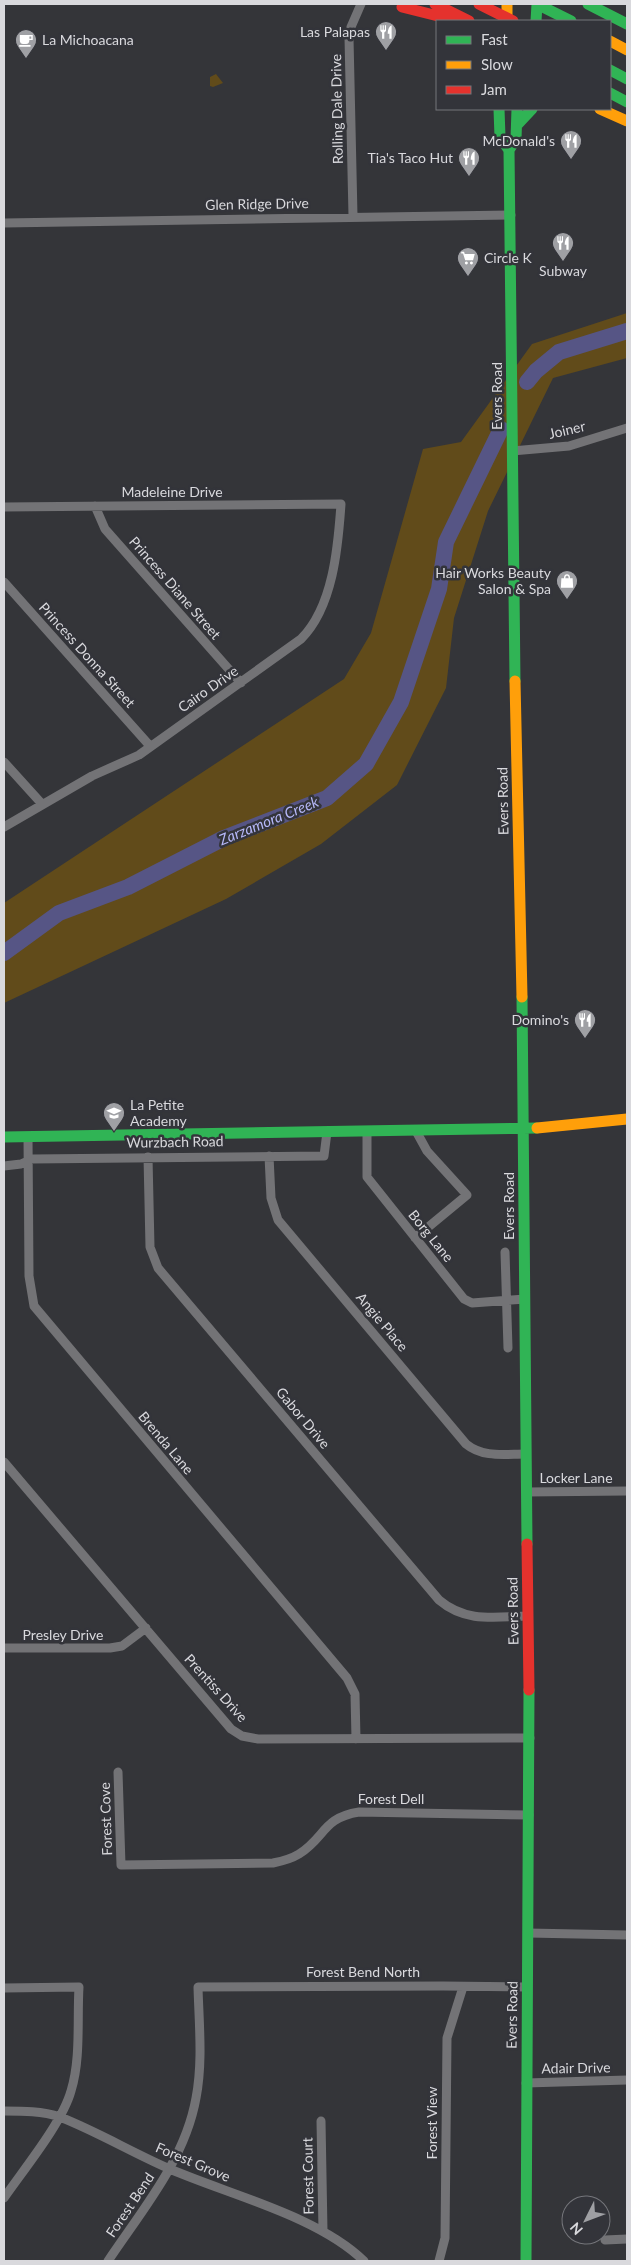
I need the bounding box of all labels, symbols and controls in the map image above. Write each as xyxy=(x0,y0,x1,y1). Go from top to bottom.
restaurant icon: Las Palapas xyxy=(374,20,398,51)
legend xyxy=(436,20,611,110)
place label: Las Palapas xyxy=(300,23,370,40)
cafe icon: La Michoacana xyxy=(14,28,38,59)
text: Fast xyxy=(481,30,508,48)
place label: La Michoacana xyxy=(42,31,134,48)
street label: Rolling Dale Drive xyxy=(327,54,346,164)
text: Slow xyxy=(481,55,513,73)
text: Jam xyxy=(481,80,507,98)
restaurant icon: McDonald's xyxy=(559,129,583,160)
place label: McDonald's xyxy=(482,132,555,149)
restaurant icon: Tia's Taco Hut xyxy=(457,146,481,177)
place label: Tia's Taco Hut xyxy=(368,149,453,166)
street label: Glen Ridge Drive xyxy=(205,194,309,213)
restaurant icon: Subway xyxy=(551,231,575,262)
supermarket icon: Circle K xyxy=(456,246,480,277)
place label: Circle K xyxy=(484,249,532,266)
place label: Subway xyxy=(539,262,588,279)
street label: Evers Road xyxy=(488,362,505,430)
street label: Joiner xyxy=(547,417,587,442)
street label: Madeleine Drive xyxy=(121,483,223,500)
street label: Princess Diane Street xyxy=(126,533,225,643)
place label: Hair Works Beauty Salon & Spa xyxy=(435,564,552,597)
shop icon: Hair Works Beauty Salon & Spa xyxy=(555,569,579,600)
street label: Princess Donna Street xyxy=(36,599,139,711)
street label: Cairo Drive xyxy=(174,662,241,715)
street label: Evers Road xyxy=(493,767,512,835)
water label: Zarzamora Creek xyxy=(215,792,322,849)
restaurant icon: Domino's xyxy=(573,1008,597,1039)
place label: Domino's xyxy=(511,1011,569,1028)
place label: La Petite Academy xyxy=(130,1096,188,1129)
school or university icon: La Petite Academy xyxy=(102,1101,126,1132)
street label: Wurzbach Road xyxy=(126,1132,224,1151)
street label: Evers Road xyxy=(500,1172,517,1240)
street label: Borg Lane xyxy=(405,1206,458,1265)
street label: Angie Place xyxy=(353,1289,412,1355)
street label: Gabor Drive xyxy=(273,1384,334,1452)
street label: Brenda Lane xyxy=(135,1408,198,1478)
street label: Locker Lane xyxy=(539,1469,613,1486)
street label: Evers Road xyxy=(503,1577,522,1645)
street label: Presley Drive xyxy=(23,1626,103,1643)
street label: Prentiss Drive xyxy=(181,1650,251,1725)
street label: Forest Cove xyxy=(96,1782,115,1856)
street label: Forest Dell xyxy=(358,1790,424,1807)
street label: Forest Bend North xyxy=(306,1963,420,1980)
street label: Evers Road xyxy=(502,1981,521,2049)
street label: Adair Drive xyxy=(541,2058,611,2077)
street label: Forest View xyxy=(423,2087,440,2159)
street label: Forest Court xyxy=(298,2137,317,2215)
street label: Forest Grove xyxy=(153,2138,233,2185)
street label: Forest Bend xyxy=(102,2169,157,2240)
north arrow xyxy=(561,2195,611,2245)
text: N xyxy=(566,2219,586,2239)

